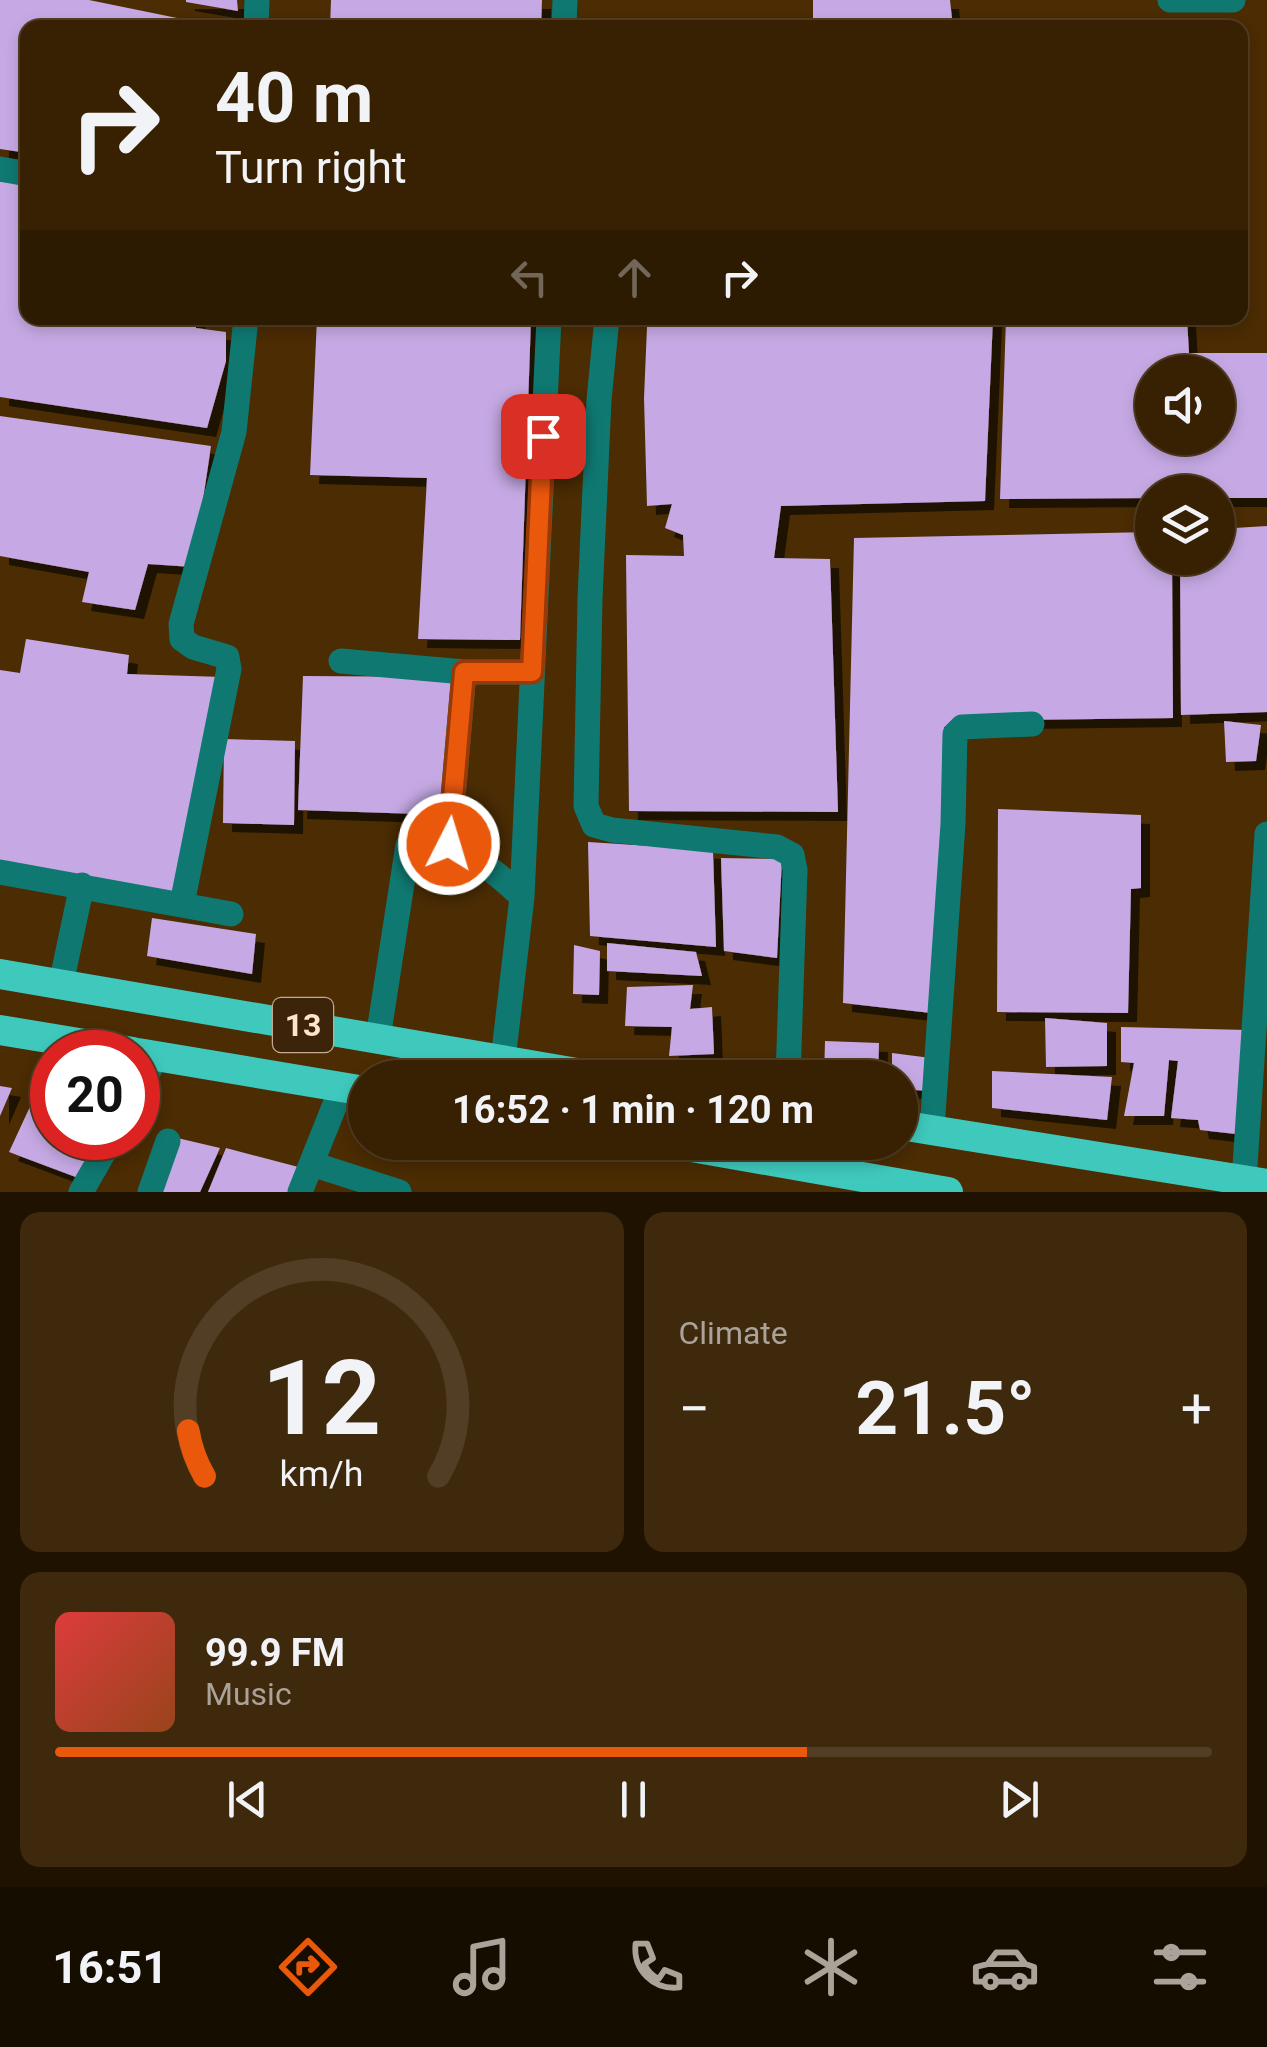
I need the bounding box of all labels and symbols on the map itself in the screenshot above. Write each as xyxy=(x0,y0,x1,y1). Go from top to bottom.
pin xyxy=(501,394,586,479)
position arrow xyxy=(397,792,501,896)
road number: 13 xyxy=(273,998,333,1052)
speed limit sign: 20 xyxy=(30,1030,160,1160)

